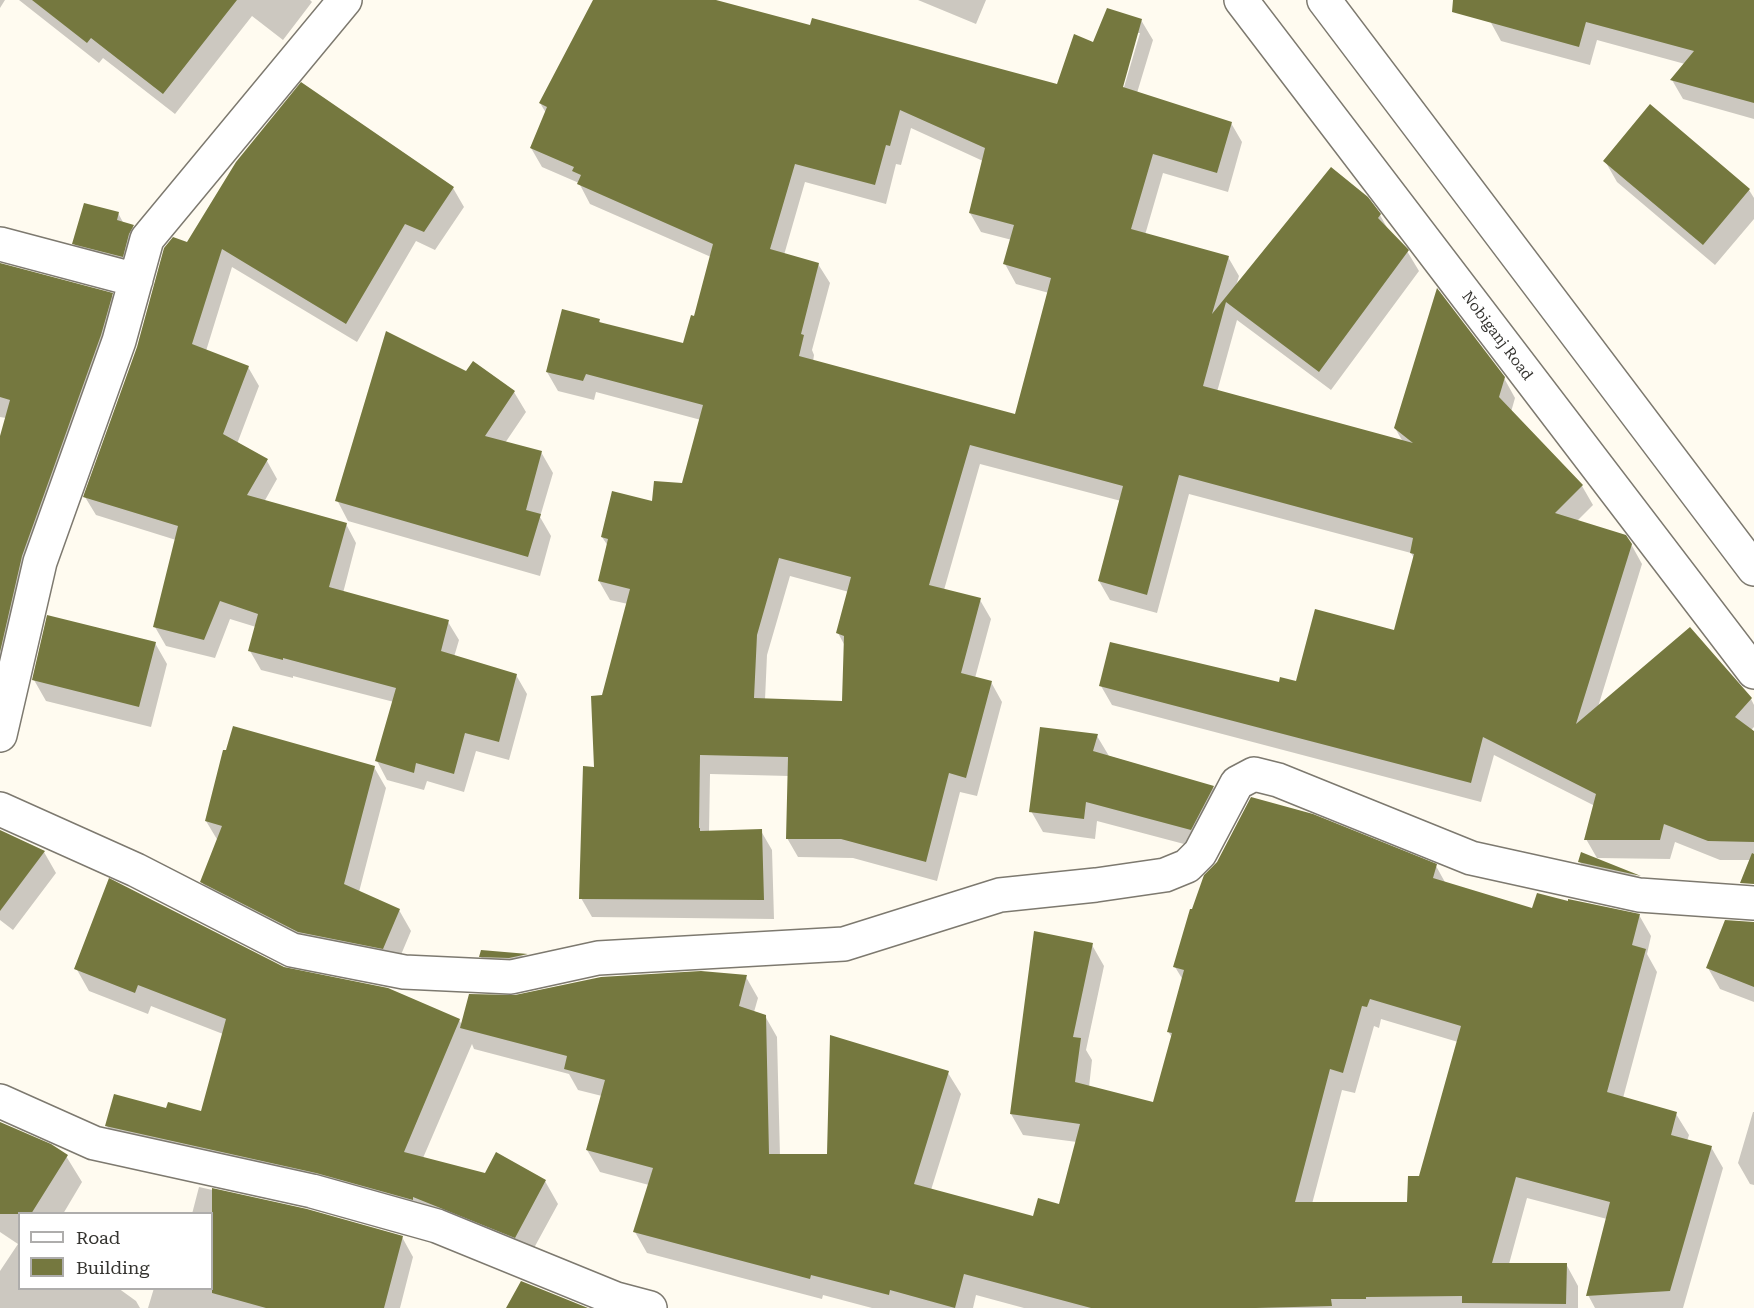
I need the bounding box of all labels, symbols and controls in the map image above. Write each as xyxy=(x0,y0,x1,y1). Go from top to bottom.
street label: Nobiganj Road xyxy=(1458,288,1536,384)
legend xyxy=(18,1212,213,1290)
text: Road xyxy=(76,1227,120,1248)
text: Building xyxy=(76,1257,150,1278)

